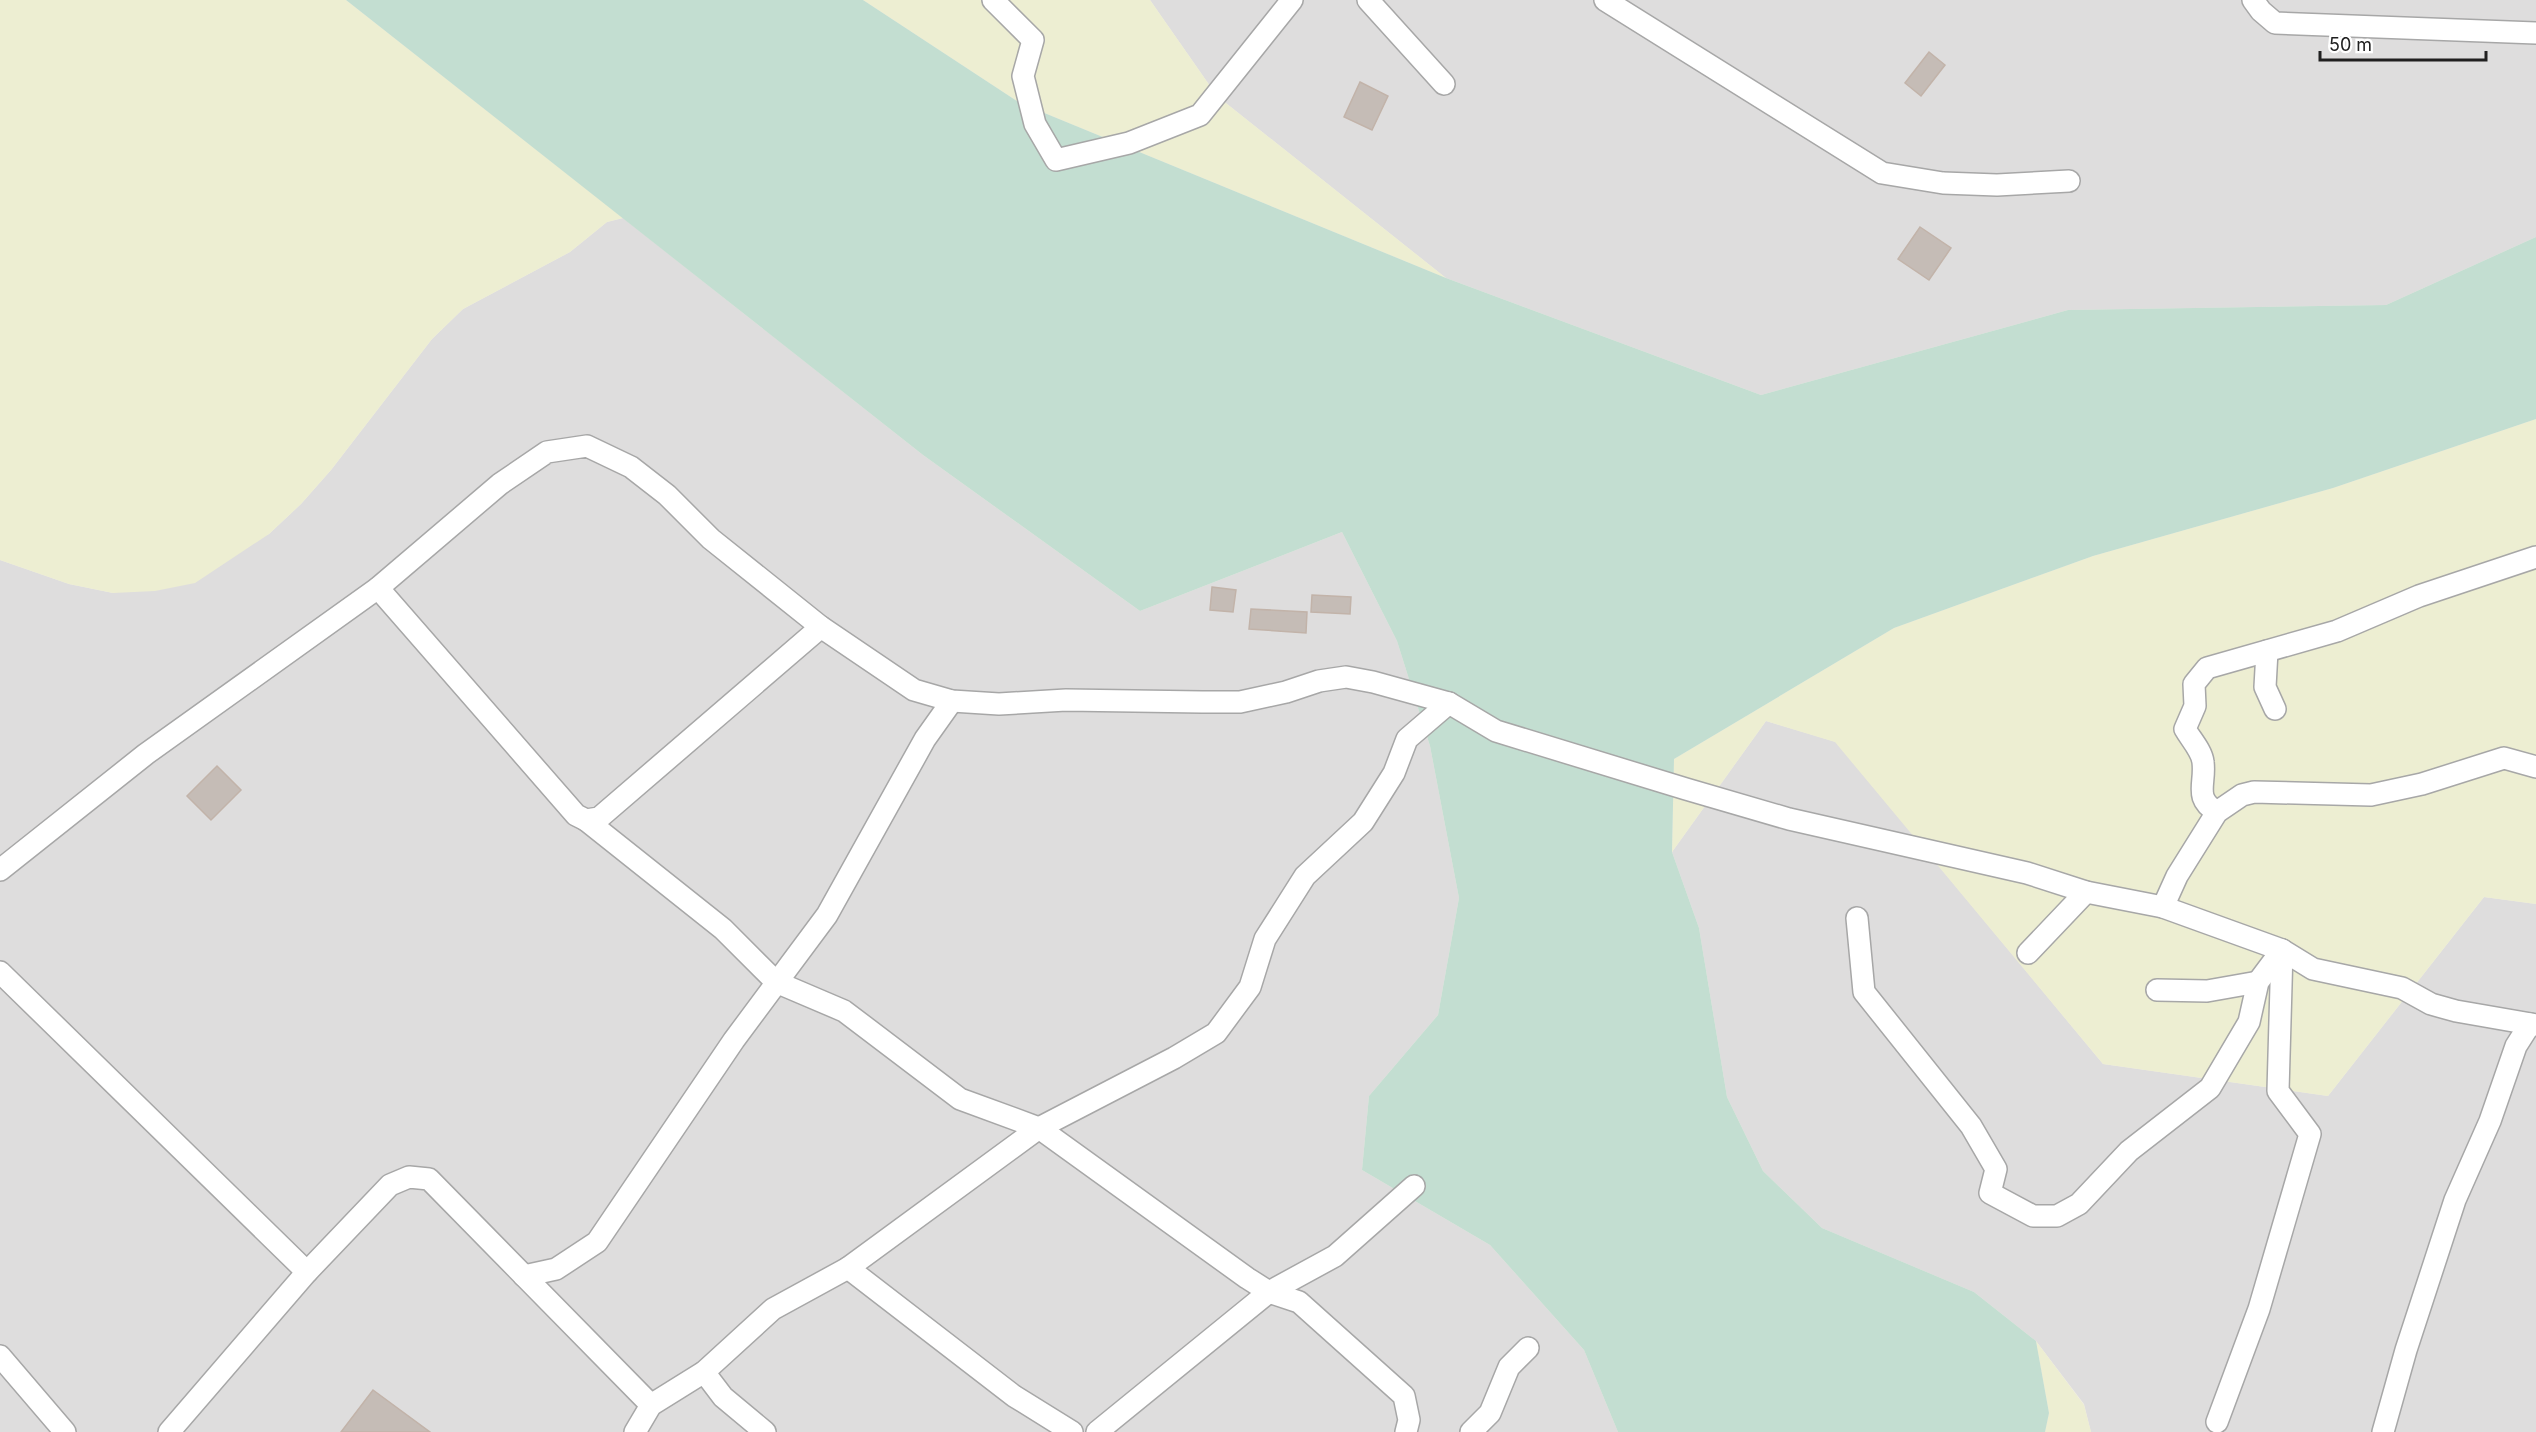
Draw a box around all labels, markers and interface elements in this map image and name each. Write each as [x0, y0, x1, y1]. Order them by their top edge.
scale bar [2320, 24, 2486, 62]
text: 50 m [2329, 34, 2372, 55]

